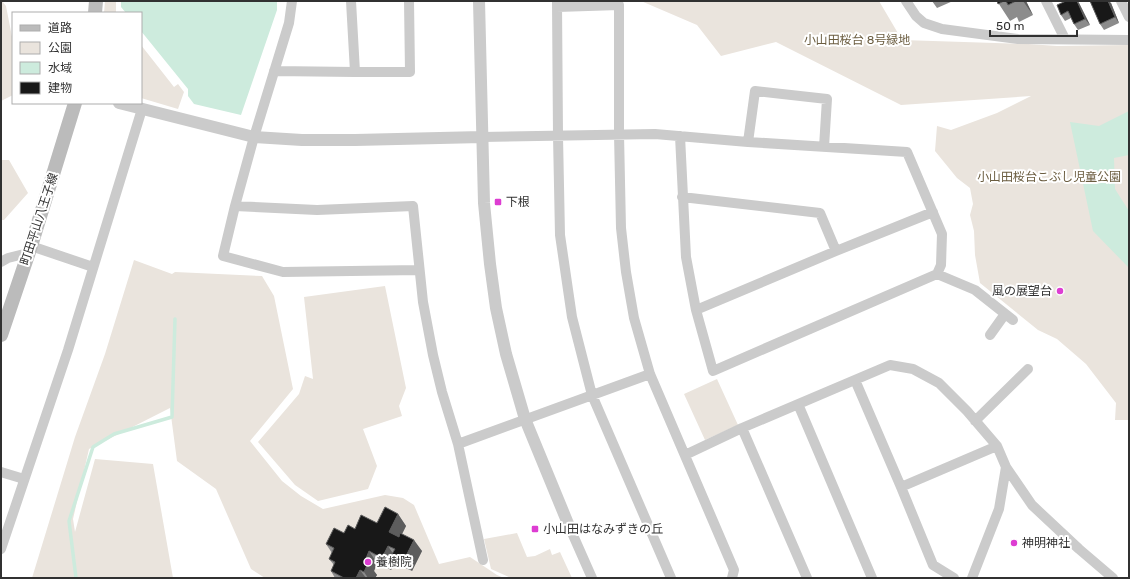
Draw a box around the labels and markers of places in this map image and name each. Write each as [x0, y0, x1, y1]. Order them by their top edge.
place label: 下根 [506, 195, 530, 209]
marker: 下根 [493, 197, 503, 207]
place label: 風の展望台 [992, 284, 1052, 298]
marker: 風の展望台 [1055, 286, 1065, 296]
place label: 小山田はなみずきの丘 [543, 522, 663, 536]
marker: 小山田はなみずきの丘 [530, 524, 540, 534]
place label: 神明神社 [1022, 536, 1070, 550]
marker: 神明神社 [1009, 538, 1019, 548]
place label: 養樹院 [376, 555, 412, 569]
marker: 養樹院 [363, 557, 373, 567]

